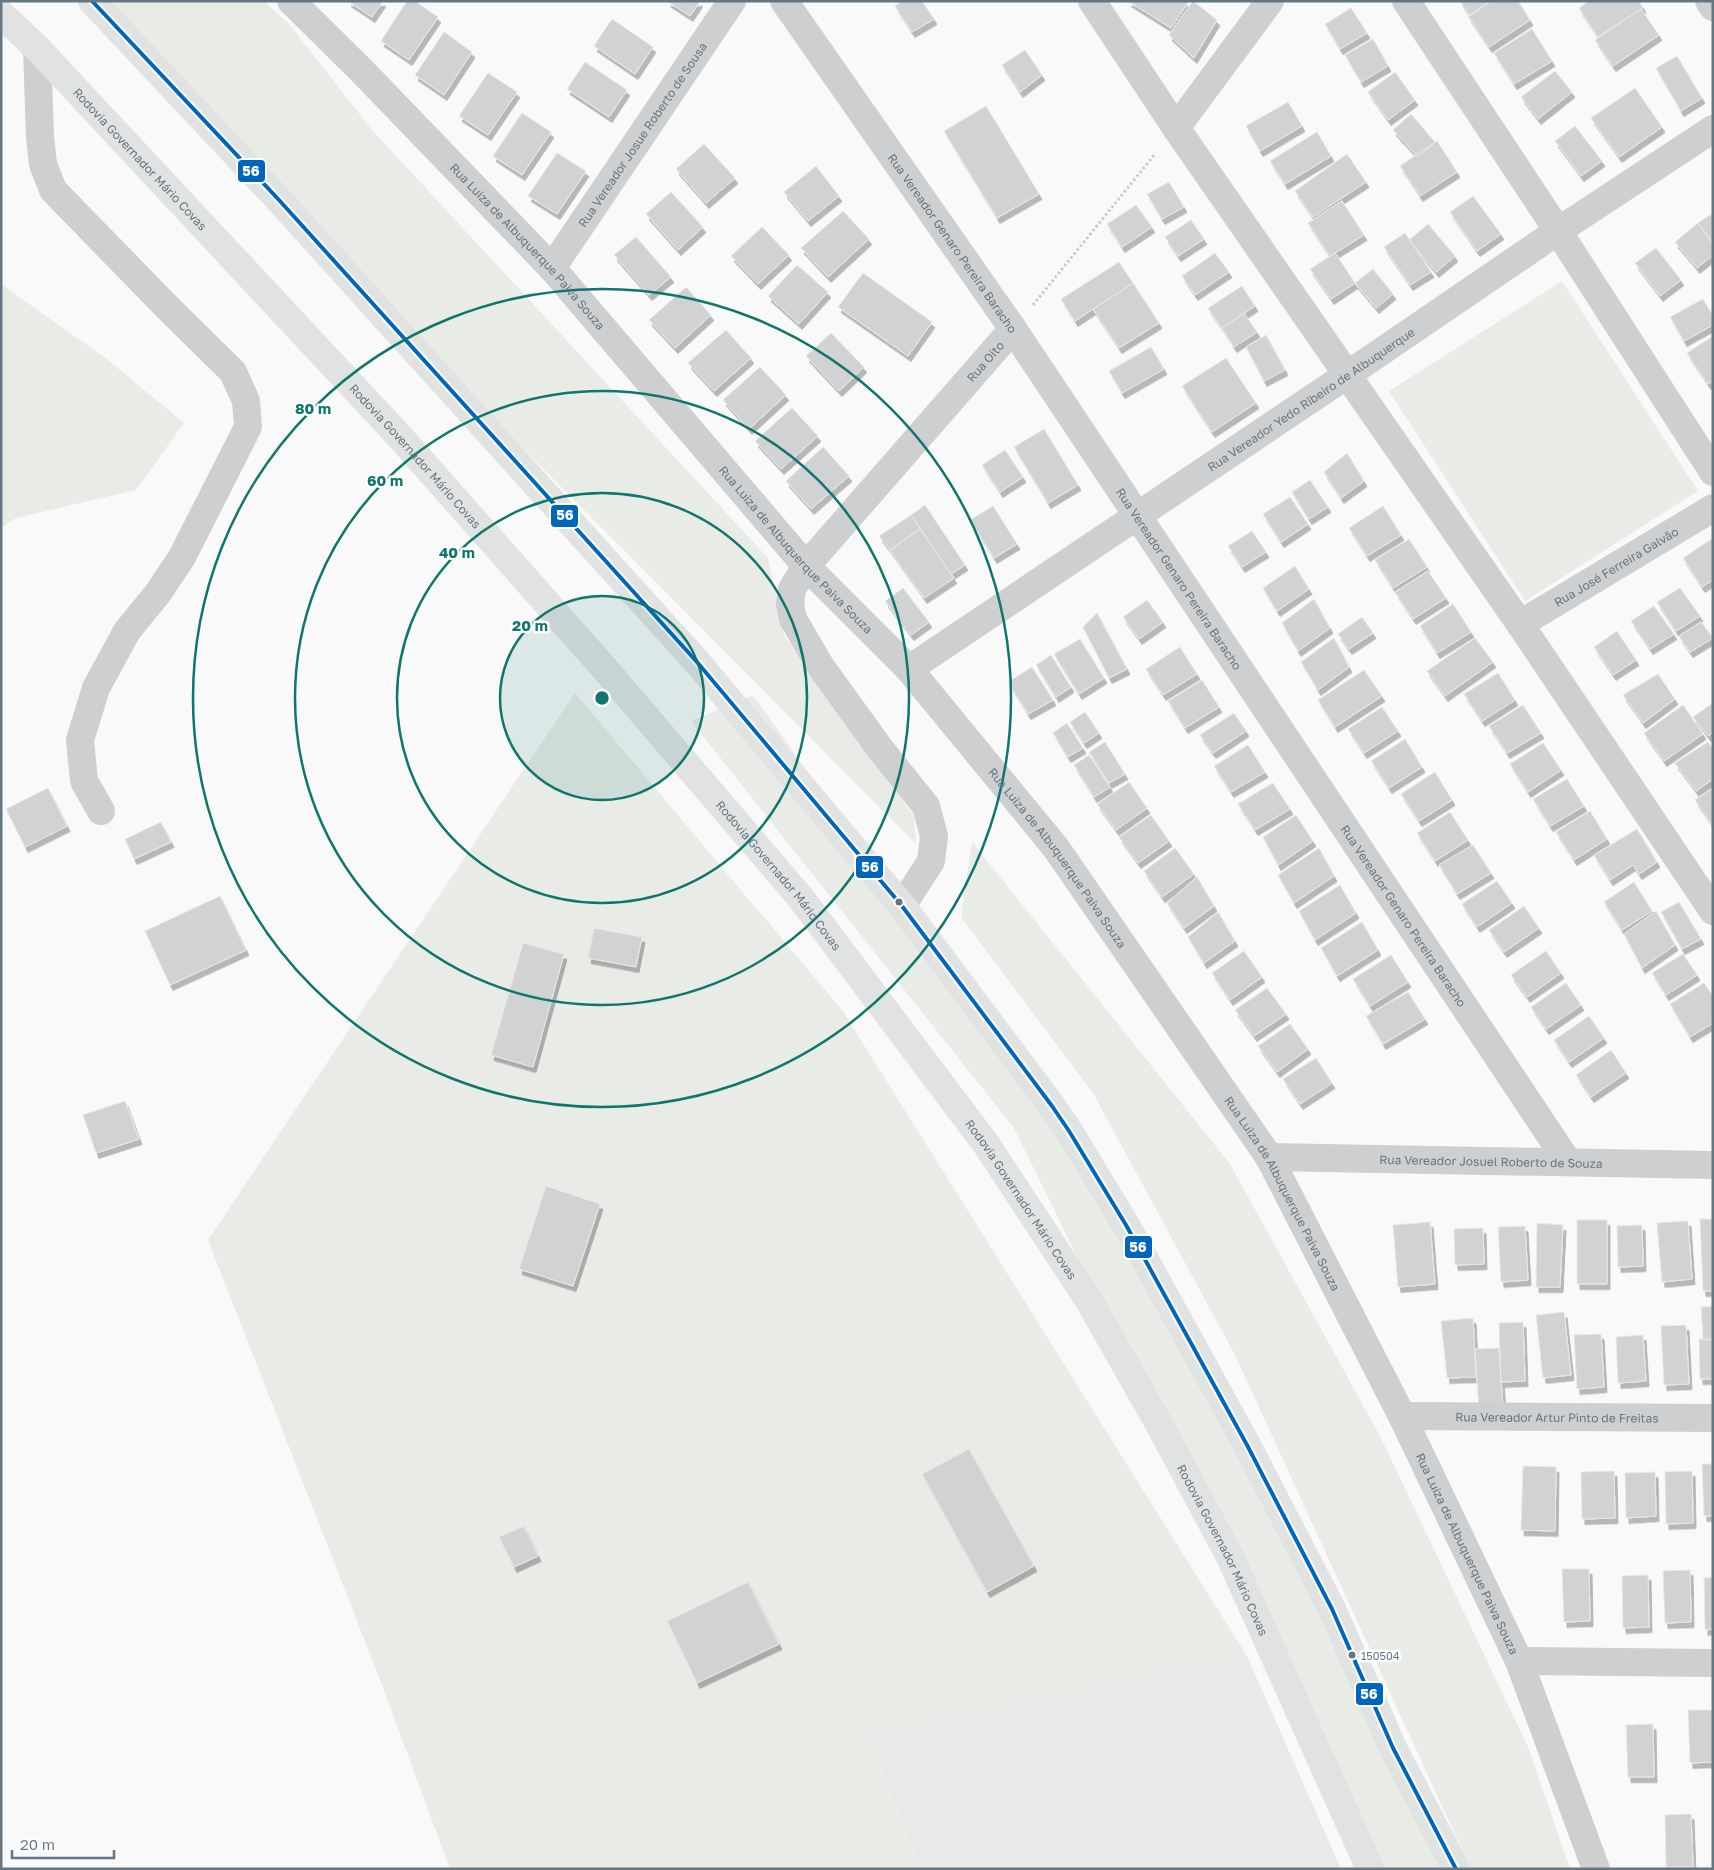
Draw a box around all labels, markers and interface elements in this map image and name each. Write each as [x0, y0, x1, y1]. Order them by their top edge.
street label: Rua Vereador Josue Roberto de Sousa [574, 39, 710, 230]
street label: Rodovia Governador Mário Covas [70, 84, 210, 233]
street label: Rua Vereador Genaro Pereira Baracho [885, 150, 1021, 335]
line badge: 56 [237, 159, 266, 183]
street label: Rua Luiza de Albuquerque Paiva Souza [447, 160, 609, 332]
text: 56 [242, 162, 260, 179]
street label: Rua Vereador Yedo Ribeiro de Albuquerque [1204, 324, 1417, 474]
street label: Rua Oito [963, 338, 1007, 385]
street label: Rodovia Governador Mário Covas [347, 381, 485, 531]
text: 80 m [295, 399, 331, 417]
street label: Rua Luiza de Albuquerque Paiva Souza [716, 462, 876, 636]
text: 60 m [367, 471, 403, 489]
street label: Rua Vereador Genaro Pereira Baracho [1113, 485, 1245, 672]
line badge: 56 [550, 504, 579, 528]
text: 56 [556, 506, 574, 523]
street label: Rua José Ferreira Galvão [1551, 523, 1681, 609]
text: 40 m [439, 543, 475, 561]
text: 20 m [512, 616, 548, 634]
centre of rings [593, 689, 611, 707]
street label: Rua Luiza de Albuquerque Paiva Souza [985, 764, 1130, 951]
street label: Rodovia Governador Mário Covas [713, 797, 845, 953]
street label: Rua Vereador Genaro Pereira Baracho [1338, 822, 1470, 1009]
line badge: 56 [855, 855, 884, 879]
text: 56 [861, 858, 879, 875]
unlabelled marker [894, 897, 904, 907]
street label: Rua Luiza de Albuquerque Paiva Souza [1222, 1093, 1344, 1293]
street label: Rodovia Governador Mário Covas [963, 1116, 1080, 1282]
street label: Rua Vereador Josuel Roberto de Souza [1379, 1151, 1603, 1171]
line badge: 56 [1124, 1235, 1153, 1259]
text: 56 [1129, 1238, 1147, 1255]
street label: Rua Vereador Artur Pinto de Freitas [1455, 1409, 1659, 1425]
street label: Rua Luiza de Albuquerque Paiva Souza [1413, 1450, 1522, 1657]
street label: Rodovia Governador Mário Covas [1174, 1462, 1272, 1638]
place label: 150504 [1361, 1649, 1400, 1662]
marker: 150504 [1347, 1650, 1357, 1660]
line badge: 56 [1355, 1682, 1384, 1706]
text: 56 [1360, 1685, 1378, 1702]
scale bar [12, 1828, 115, 1860]
text: 20 m [20, 1835, 55, 1853]

